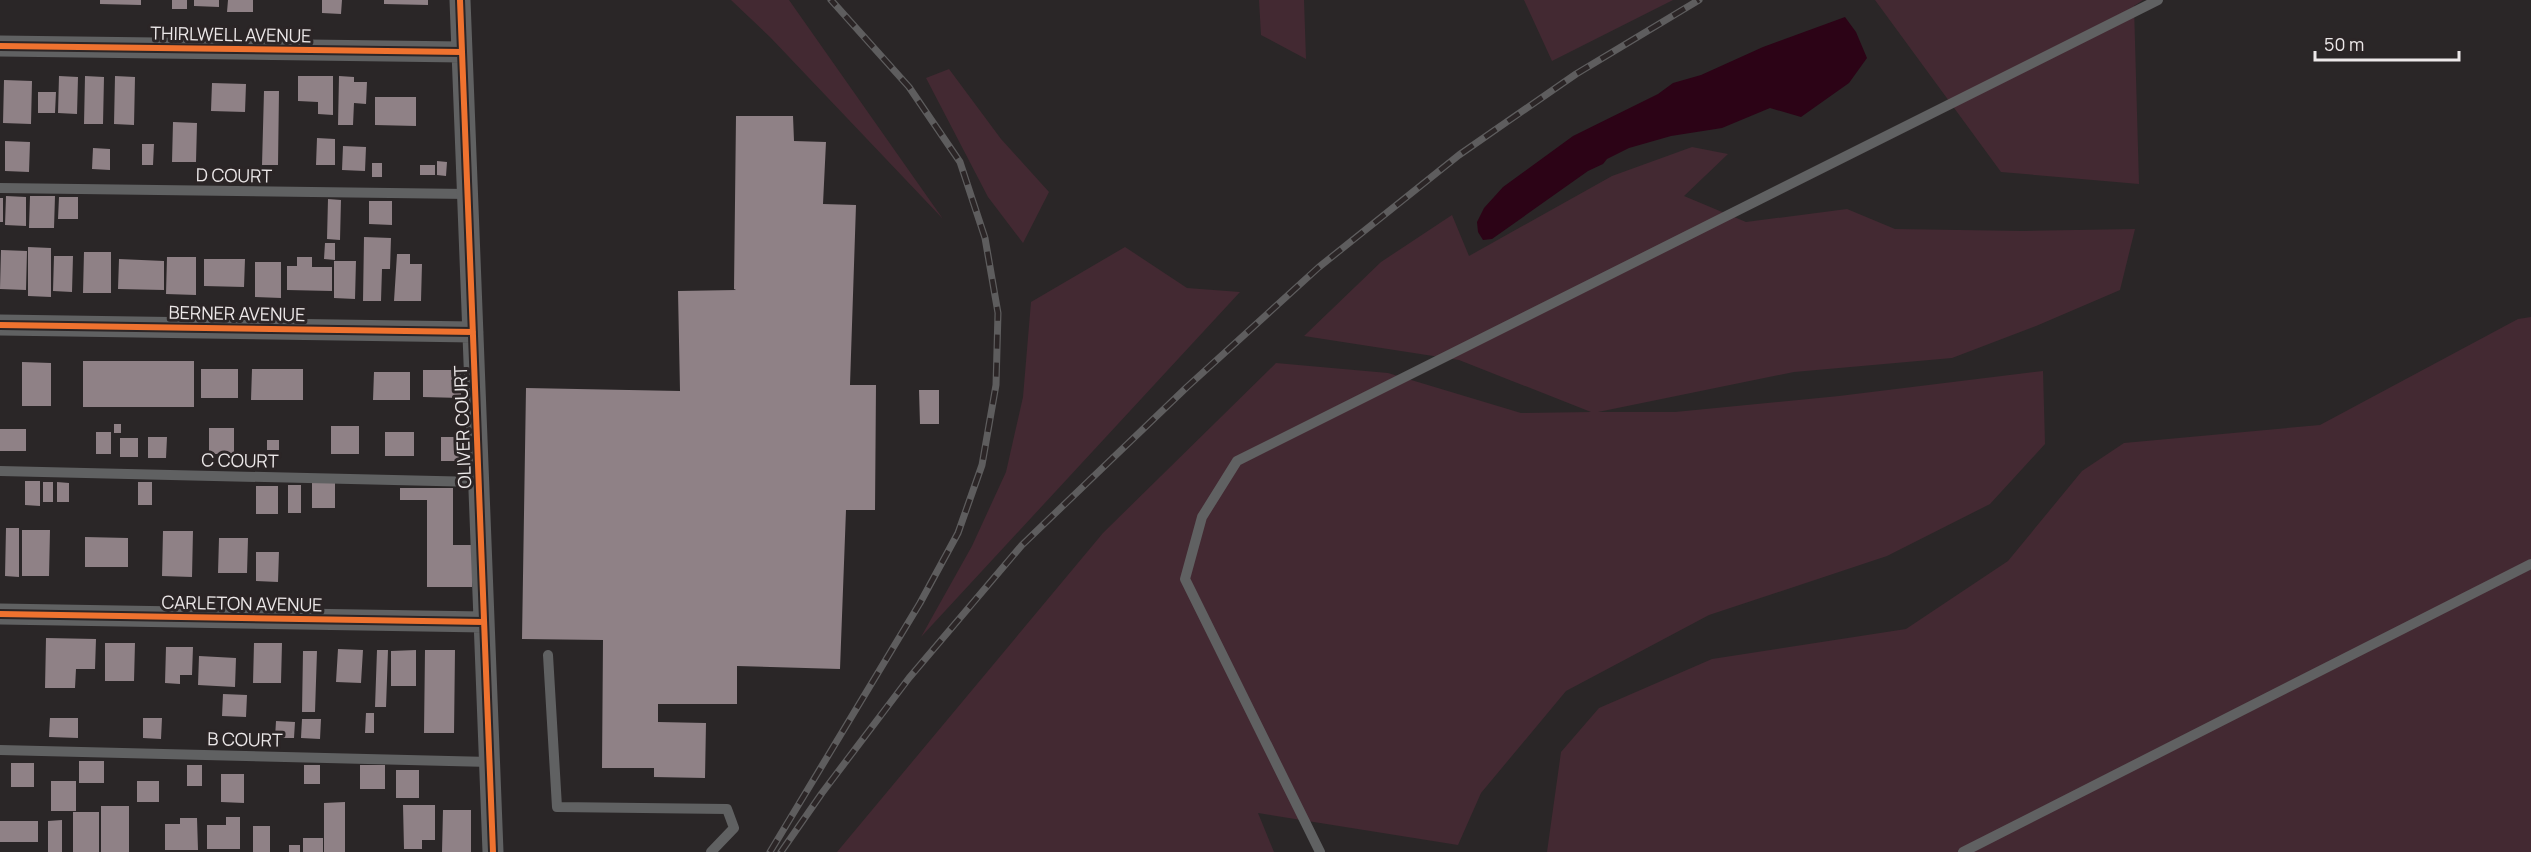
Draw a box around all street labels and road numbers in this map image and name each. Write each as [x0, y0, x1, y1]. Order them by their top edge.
street label: THIRLWELL AVENUE [150, 21, 312, 47]
street label: D COURT [196, 162, 273, 188]
street label: BERNER AVENUE [168, 300, 306, 326]
street label: OLIVER COURT [448, 365, 476, 489]
street label: C COURT [201, 447, 279, 473]
street label: CARLETON AVENUE [161, 590, 323, 616]
street label: B COURT [207, 726, 283, 752]

